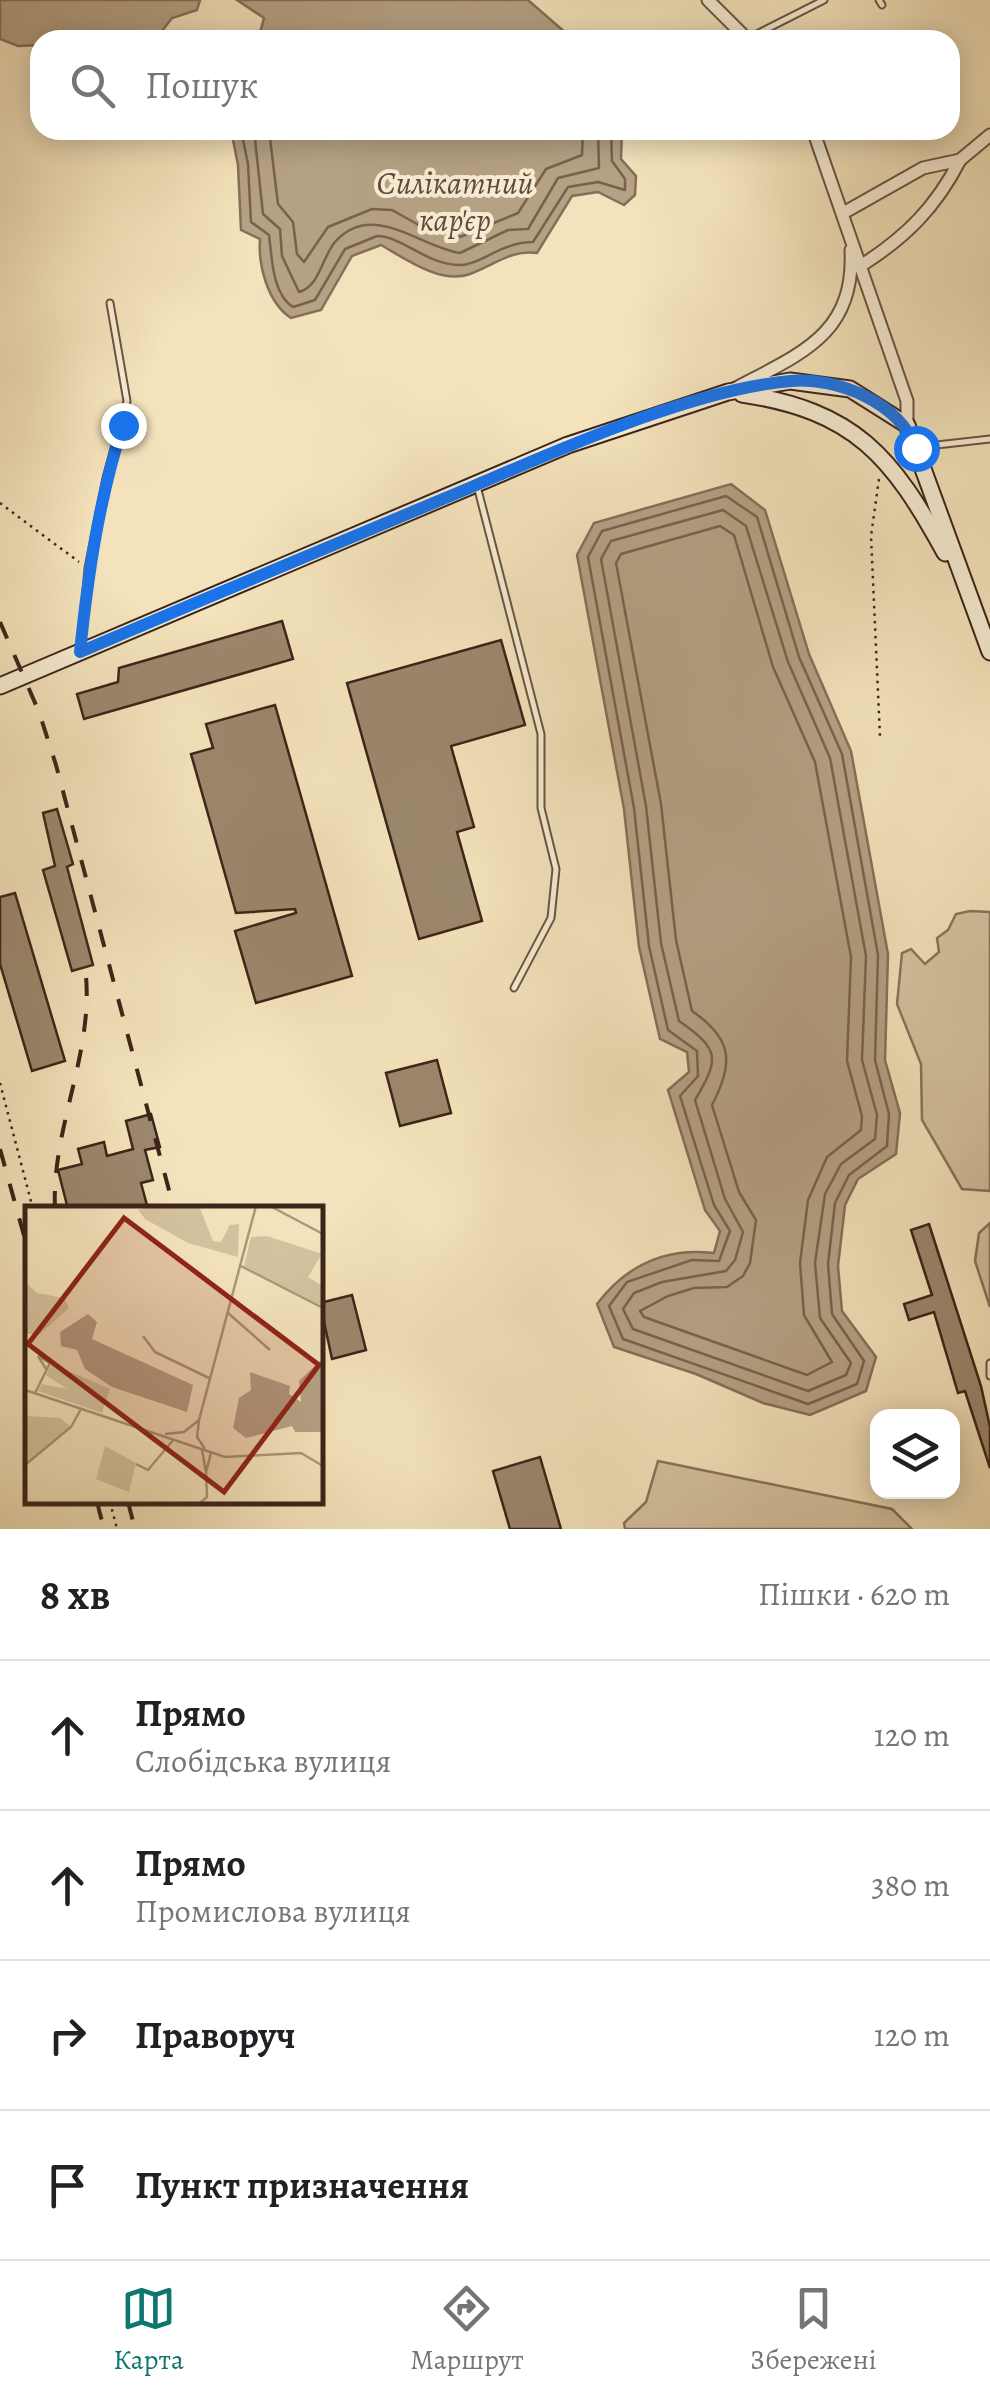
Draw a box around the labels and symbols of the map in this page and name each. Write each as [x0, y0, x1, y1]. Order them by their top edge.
water label: Силікатний кар'єр [376, 161, 534, 242]
route end [101, 403, 147, 449]
route start [894, 426, 940, 472]
inset map [25, 1206, 322, 1504]

